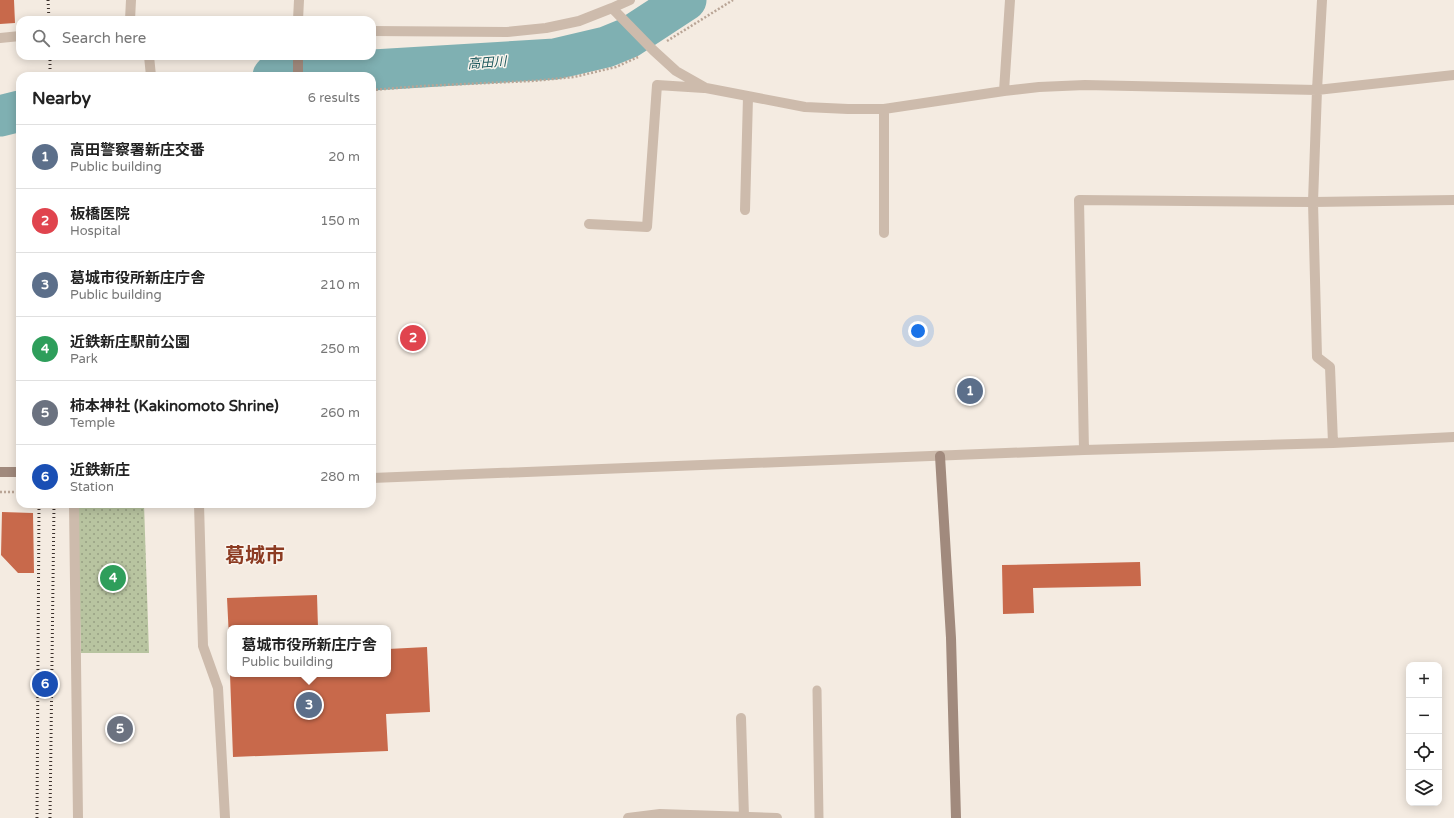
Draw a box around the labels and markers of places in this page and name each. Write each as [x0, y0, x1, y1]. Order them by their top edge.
pin: 2 [400, 323, 426, 353]
pin: 1 [957, 376, 983, 406]
pin: 4 [100, 563, 126, 593]
pin: 6 [32, 669, 58, 699]
pin: 3 [296, 690, 322, 720]
pin: 5 [107, 714, 133, 744]

